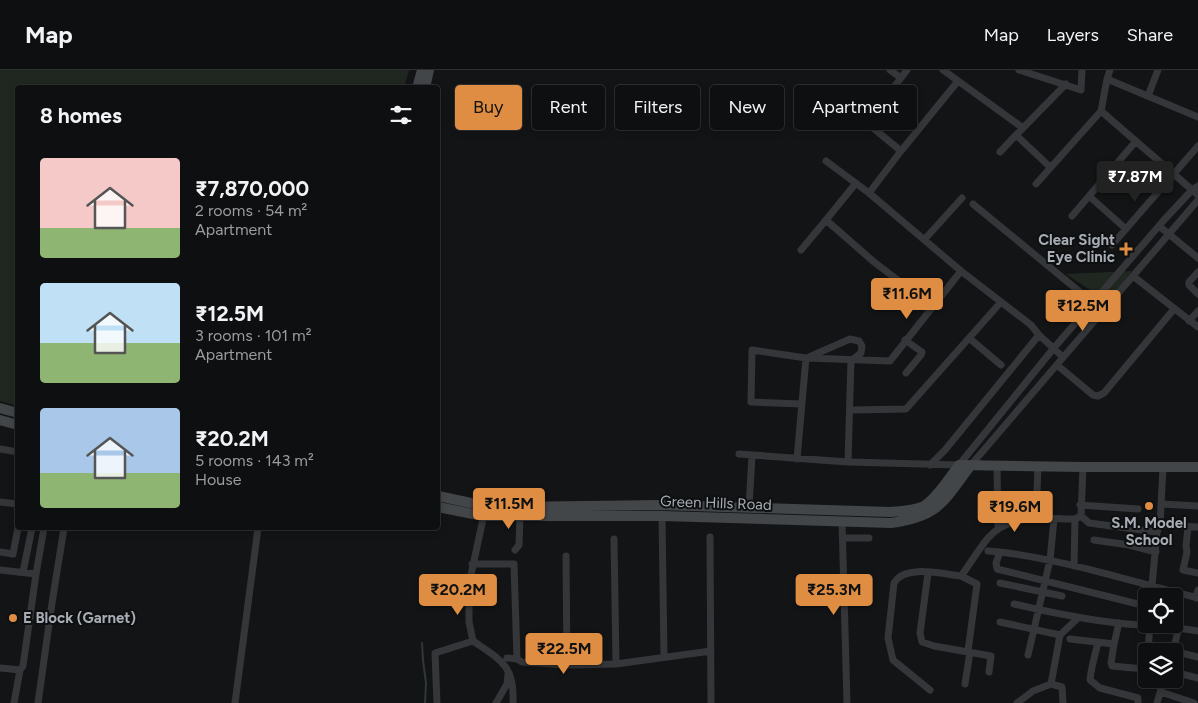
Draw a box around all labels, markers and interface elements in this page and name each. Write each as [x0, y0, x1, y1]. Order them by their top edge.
text: Map [25, 20, 73, 49]
text: Map [984, 24, 1019, 46]
text: Layers [1047, 24, 1099, 46]
text: Share [1127, 24, 1173, 46]
chip: Buy [455, 85, 522, 130]
chip: Rent [532, 85, 605, 130]
chip: Filters [615, 85, 700, 130]
chip: New [710, 85, 784, 130]
chip: Apartment [794, 85, 917, 130]
icon: filters [387, 101, 415, 129]
text: 8 homes [40, 103, 122, 128]
pin: ₹7.87M [1094, 160, 1176, 203]
text: ₹7.87M [1108, 167, 1162, 186]
text: ₹7,870,000 [195, 176, 309, 201]
icon: home [80, 178, 140, 238]
text: 2 rooms · 54 m² [195, 201, 307, 220]
text: Apartment [195, 220, 272, 239]
place label: Clear Sight Eye Clinic [1038, 231, 1115, 266]
marker: Clear Sight Eye Clinic [1119, 242, 1133, 256]
pin: ₹11.6M [866, 278, 948, 320]
text: ₹11.6M [882, 284, 932, 303]
pin: ₹12.5M [1042, 290, 1124, 332]
text: ₹12.5M [1057, 296, 1109, 315]
text: ₹12.5M [195, 301, 264, 326]
icon: home [80, 303, 140, 363]
text: 3 rooms · 101 m² [195, 326, 311, 345]
text: Apartment [195, 345, 272, 364]
text: ₹20.2M [195, 426, 269, 451]
icon: home [80, 428, 140, 488]
text: 5 rooms · 143 m² [195, 451, 314, 470]
text: House [195, 470, 241, 489]
pin: ₹11.5M [468, 488, 550, 530]
pin: ₹19.6M [974, 490, 1056, 533]
street label: Green Hills Road [660, 492, 772, 514]
text: ₹11.5M [484, 494, 534, 513]
text: ₹19.6M [989, 497, 1041, 516]
marker: S.M. Model School [1143, 500, 1155, 512]
place label: S.M. Model School [1111, 514, 1187, 549]
pin: ₹20.2M [417, 574, 499, 616]
pin: ₹25.3M [793, 574, 875, 616]
text: ₹20.2M [430, 580, 486, 599]
text: ₹25.3M [807, 580, 861, 599]
map controls [1138, 588, 1183, 688]
button: locate [1138, 588, 1183, 633]
place label: E Block (Garnet) [23, 609, 136, 627]
marker: E Block (Garnet) [7, 612, 19, 624]
pin: ₹22.5M [523, 632, 605, 675]
text: ₹22.5M [536, 639, 592, 658]
button: layers [1138, 643, 1183, 688]

